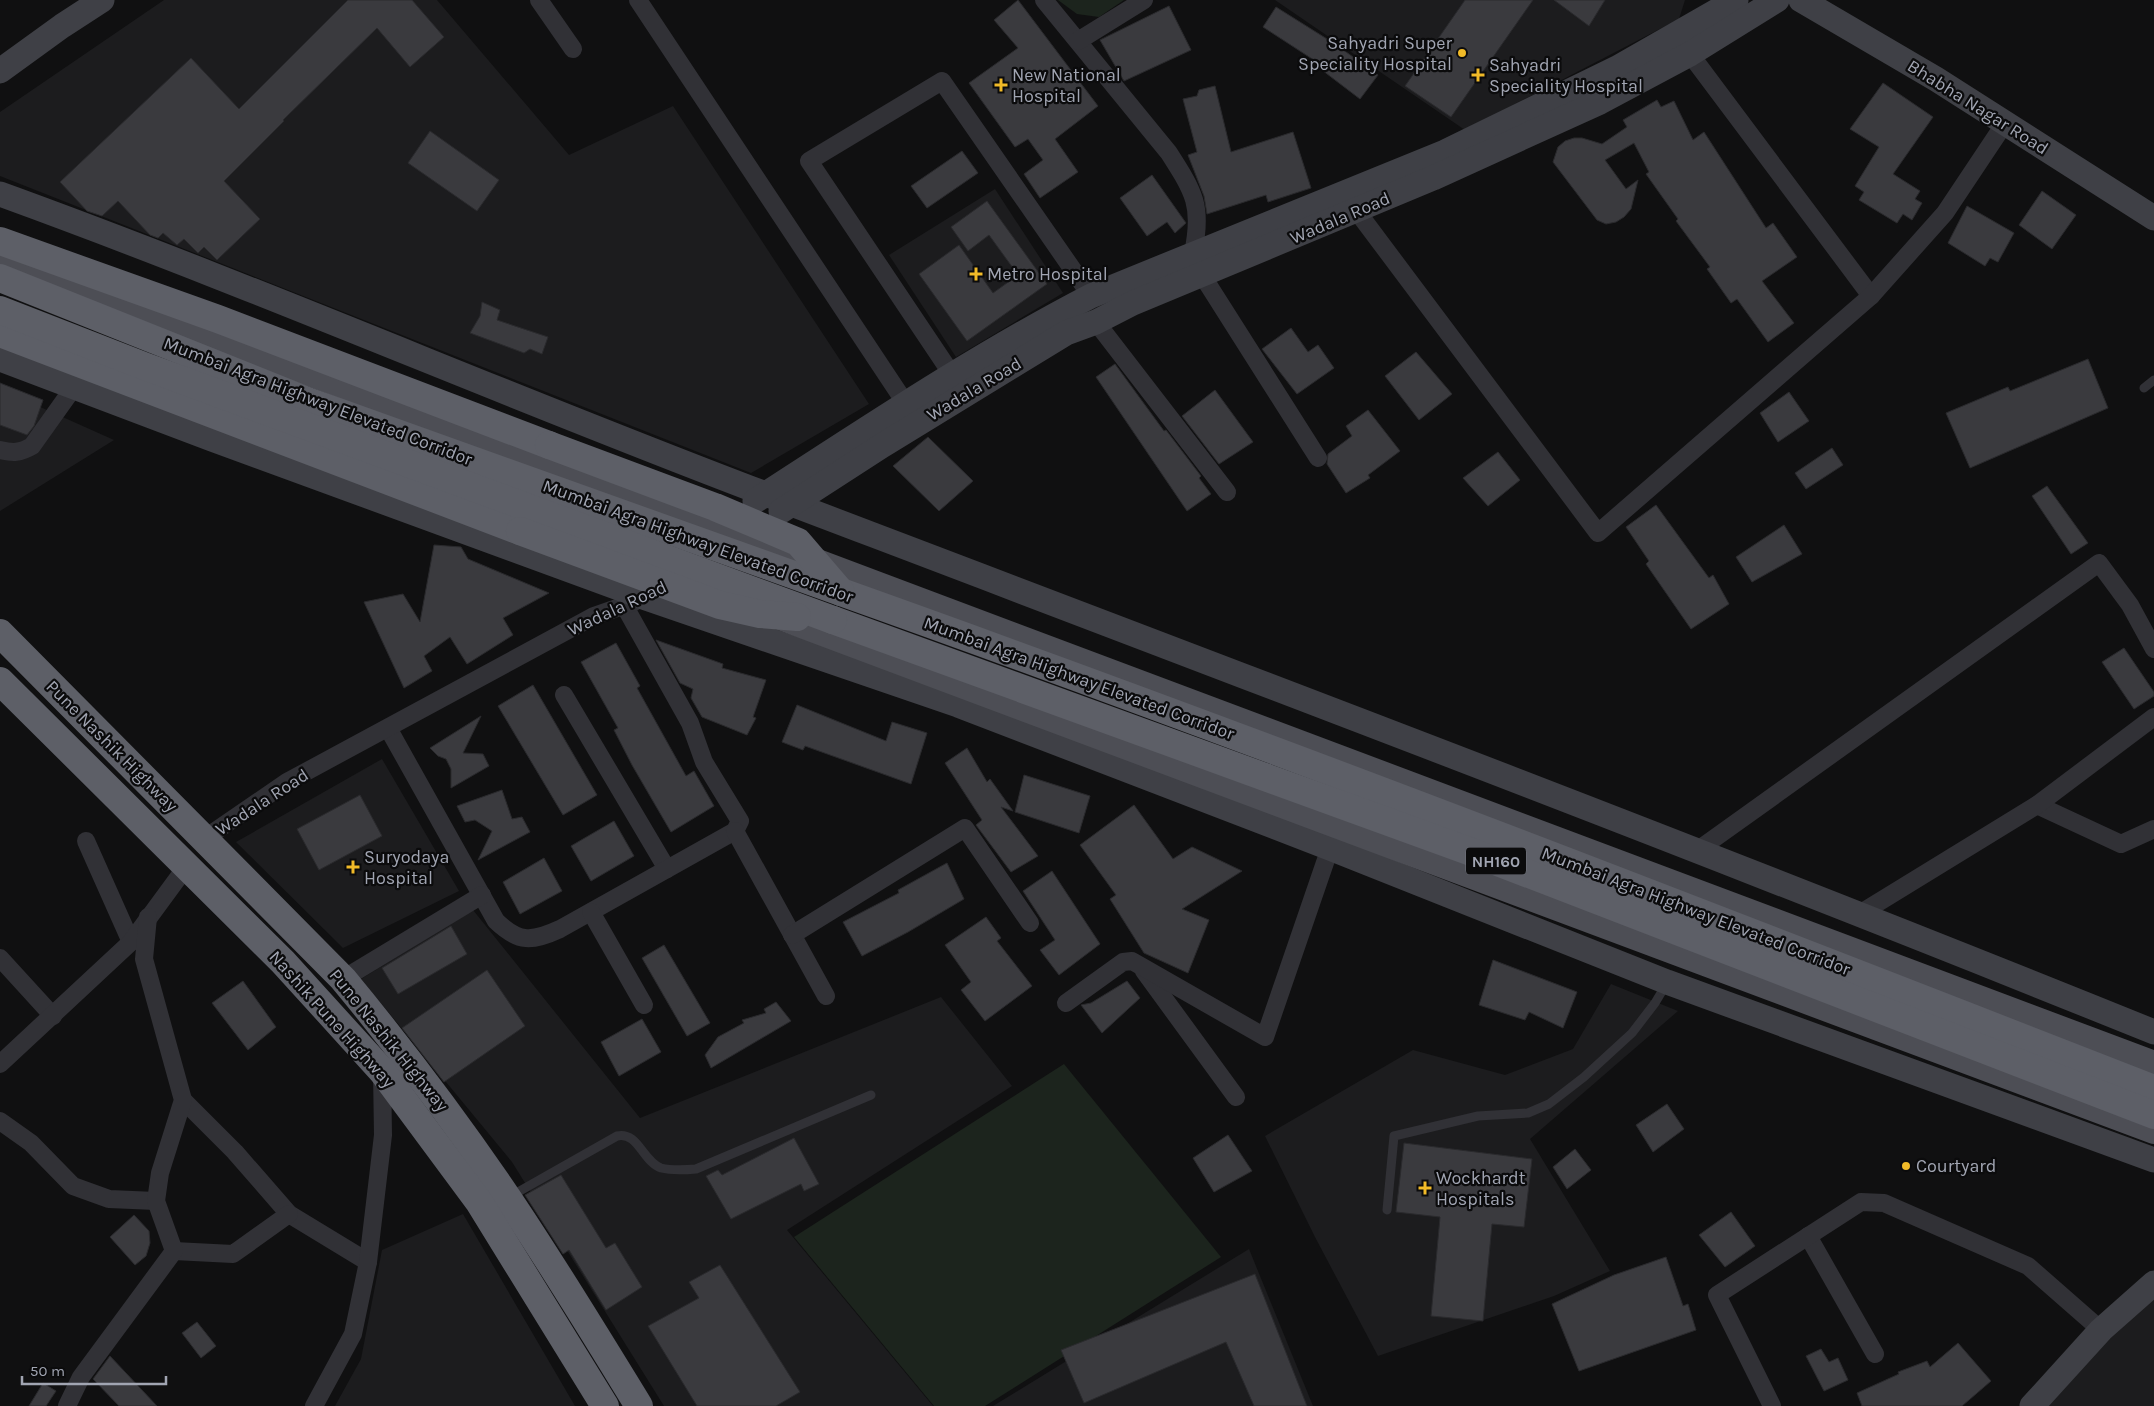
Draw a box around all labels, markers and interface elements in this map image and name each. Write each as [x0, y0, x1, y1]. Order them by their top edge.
place label: Sahyadri Super Speciality Hospital [1298, 32, 1452, 75]
marker: Sahyadri Super Speciality Hospital [1456, 47, 1468, 59]
place label: Sahyadri Speciality Hospital [1489, 54, 1643, 97]
street label: Bhabha Nagar Road [1903, 55, 2053, 159]
place label: New National Hospital [1012, 64, 1121, 107]
marker: Sahyadri Speciality Hospital [1471, 68, 1485, 82]
marker: New National Hospital [994, 78, 1008, 92]
street label: Wadala Road [1287, 187, 1393, 249]
place label: Metro Hospital [987, 263, 1108, 285]
marker: Metro Hospital [969, 267, 983, 281]
street label: Mumbai Agra Highway Elevated Corridor [160, 332, 476, 470]
street label: Wadala Road [923, 352, 1025, 426]
street label: Mumbai Agra Highway Elevated Corridor [540, 474, 857, 608]
street label: Wadala Road [564, 575, 670, 641]
street label: Mumbai Agra Highway Elevated Corridor [921, 611, 1238, 745]
street label: Pune Nashik Highway [42, 676, 183, 817]
street label: Wadala Road [211, 764, 313, 840]
street label: Mumbai Agra Highway Elevated Corridor [1538, 842, 1854, 980]
place label: Suryodaya Hospital [364, 846, 449, 889]
road number: NH160 [1466, 848, 1526, 874]
marker: Suryodaya Hospital [346, 860, 360, 874]
street label: Nashik Pune Highway [264, 946, 400, 1093]
street label: Pune Nashik Highway [325, 964, 454, 1116]
place label: Courtyard [1916, 1155, 1997, 1177]
marker: Courtyard [1900, 1160, 1912, 1172]
place label: Wockhardt Hospitals [1436, 1167, 1526, 1210]
marker: Wockhardt Hospitals [1418, 1181, 1432, 1195]
scale bar [22, 1354, 166, 1386]
text: 50 m [30, 1362, 65, 1380]

